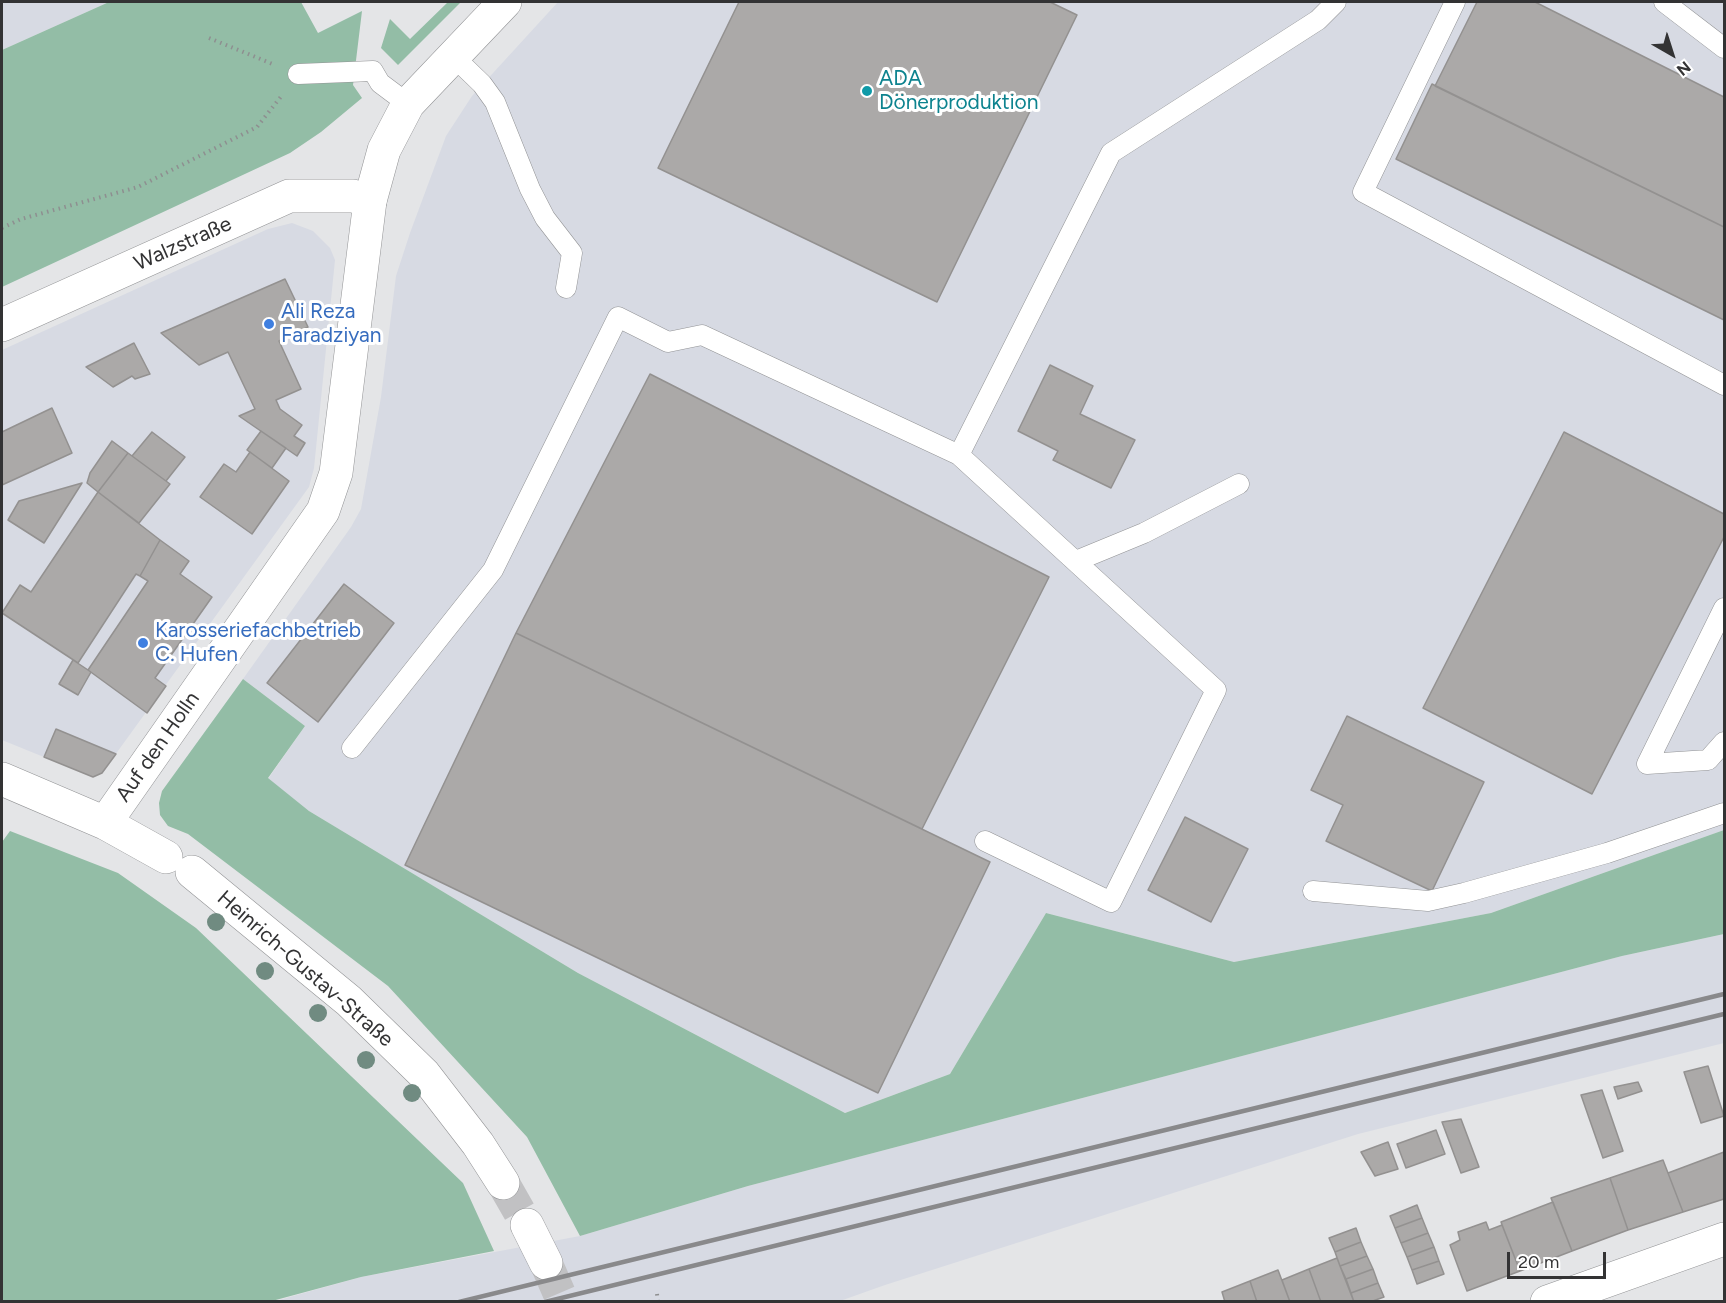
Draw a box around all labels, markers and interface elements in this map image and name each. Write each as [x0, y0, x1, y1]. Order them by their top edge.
north arrow [1642, 24, 1702, 84]
text: N [1673, 57, 1694, 80]
place label: ADA Dönerproduktion [879, 66, 1039, 116]
marker: ADA Dönerproduktion [860, 84, 874, 98]
street label: Walzstraße [130, 211, 236, 277]
place label: Ali Reza Faradziyan [281, 299, 382, 349]
marker: Ali Reza Faradziyan [262, 317, 276, 331]
place label: Karosseriefachbetrieb C. Hufen [155, 618, 361, 668]
marker: Karosseriefachbetrieb C. Hufen [136, 636, 150, 650]
street label: Auf den Holln [111, 687, 205, 807]
street label: Heinrich-Gustav-Straße [212, 886, 398, 1052]
scale bar [1510, 1240, 1609, 1278]
text: 20 m [1518, 1251, 1559, 1273]

